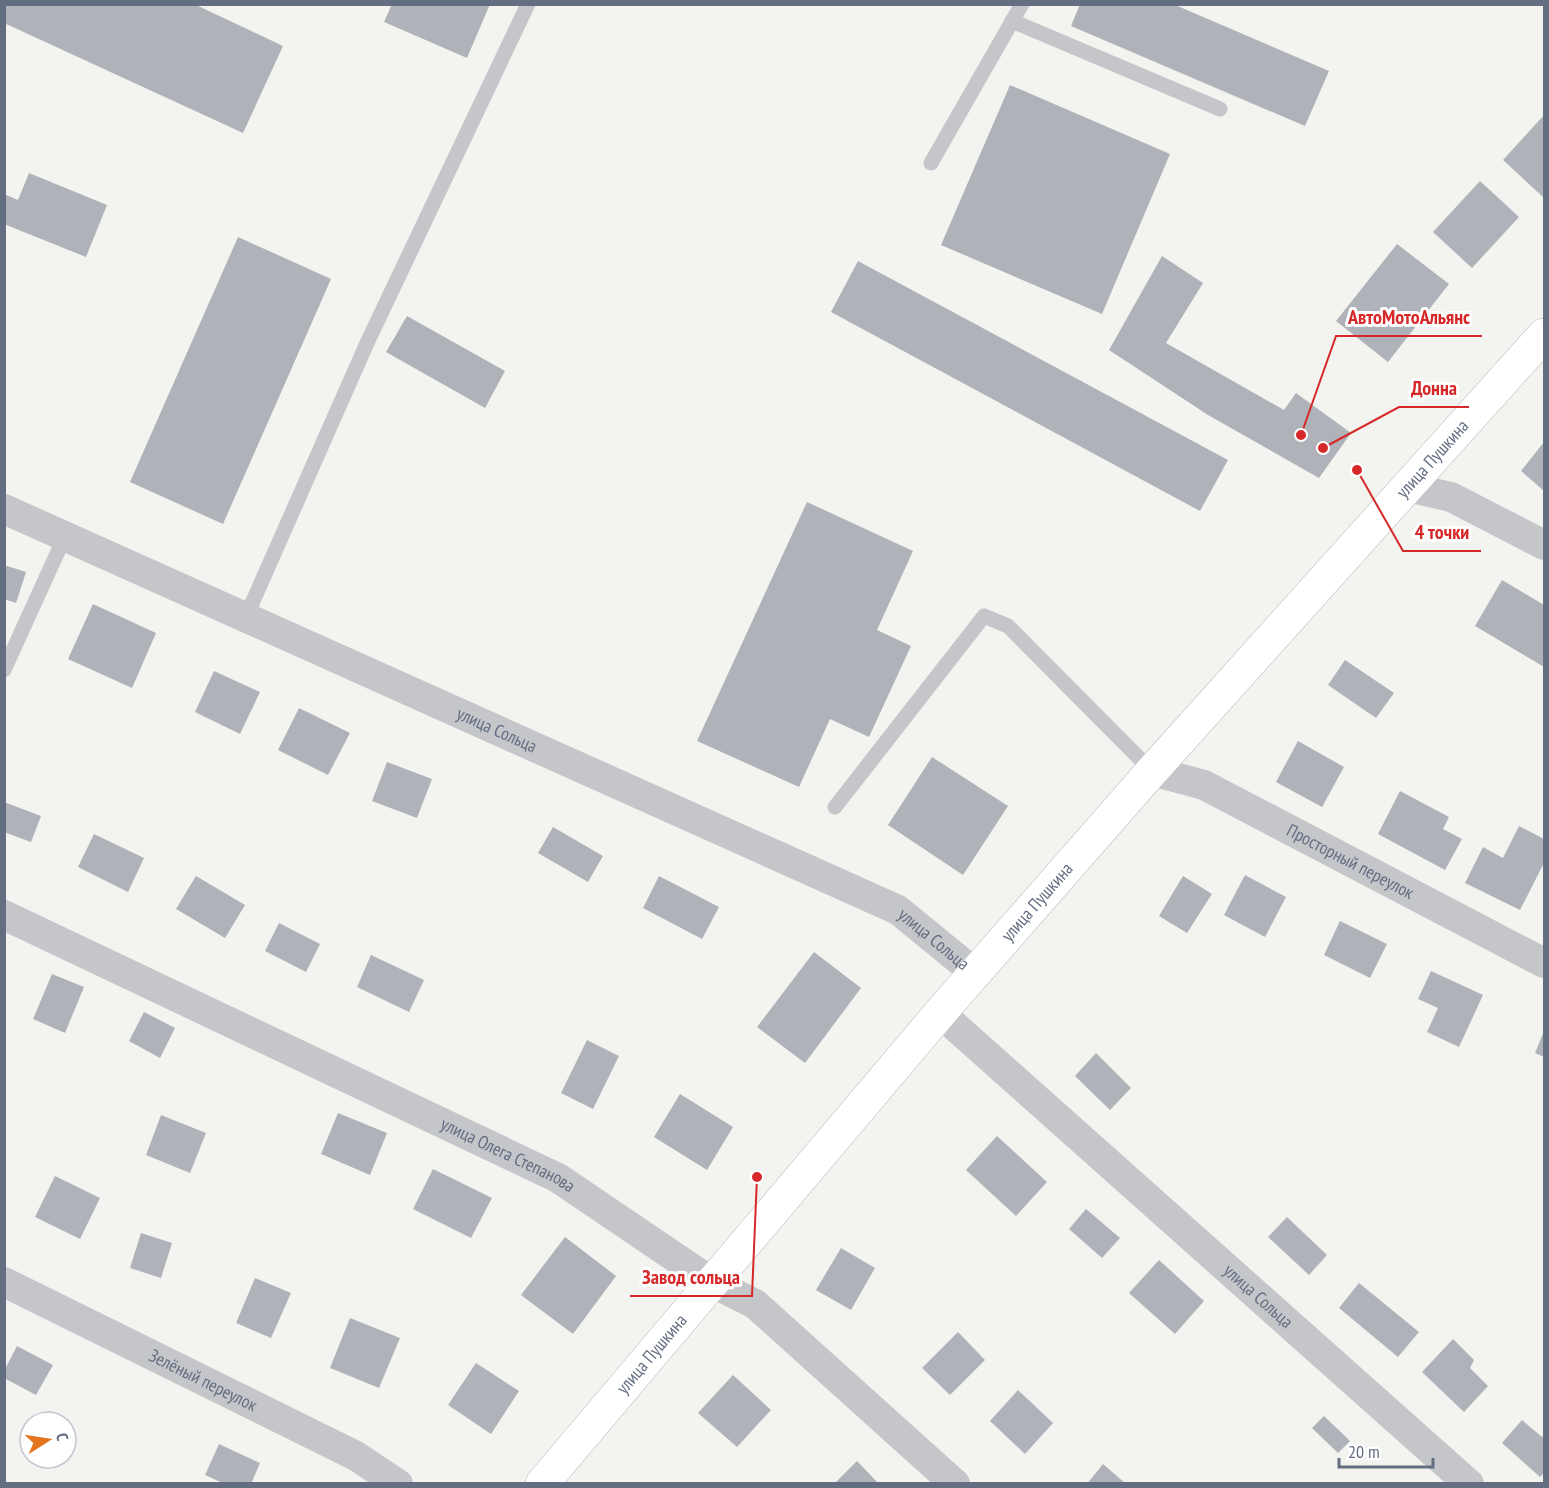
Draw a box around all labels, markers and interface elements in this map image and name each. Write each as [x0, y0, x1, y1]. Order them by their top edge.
callout: АвтоМотоАльянс [1336, 298, 1482, 336]
text: АвтоМотоАльянс [1347, 304, 1470, 330]
callout: Донна [1399, 369, 1469, 407]
text: Донна [1411, 375, 1457, 401]
street label: улица Пушкина [1391, 415, 1473, 503]
callout: 4 точки [1403, 513, 1481, 551]
text: 4 точки [1415, 519, 1469, 545]
street label: улица Сольца [453, 702, 541, 758]
street label: Просторный переулок [1283, 818, 1418, 904]
street label: улица Пушкина [996, 858, 1078, 946]
street label: улица Сольца [894, 903, 974, 975]
street label: улица Олега Степанова [437, 1112, 580, 1197]
callout: Завод сольца [630, 1258, 752, 1296]
street label: улица Сольца [1219, 1259, 1298, 1333]
text: Завод сольца [642, 1264, 740, 1290]
street label: улица Пушкина [611, 1309, 692, 1399]
street label: Зелёный переулок [145, 1344, 261, 1416]
north arrow [18, 1410, 78, 1470]
text: С [52, 1431, 73, 1443]
scale bar [1339, 1431, 1434, 1469]
text: 20 m [1348, 1440, 1380, 1463]

